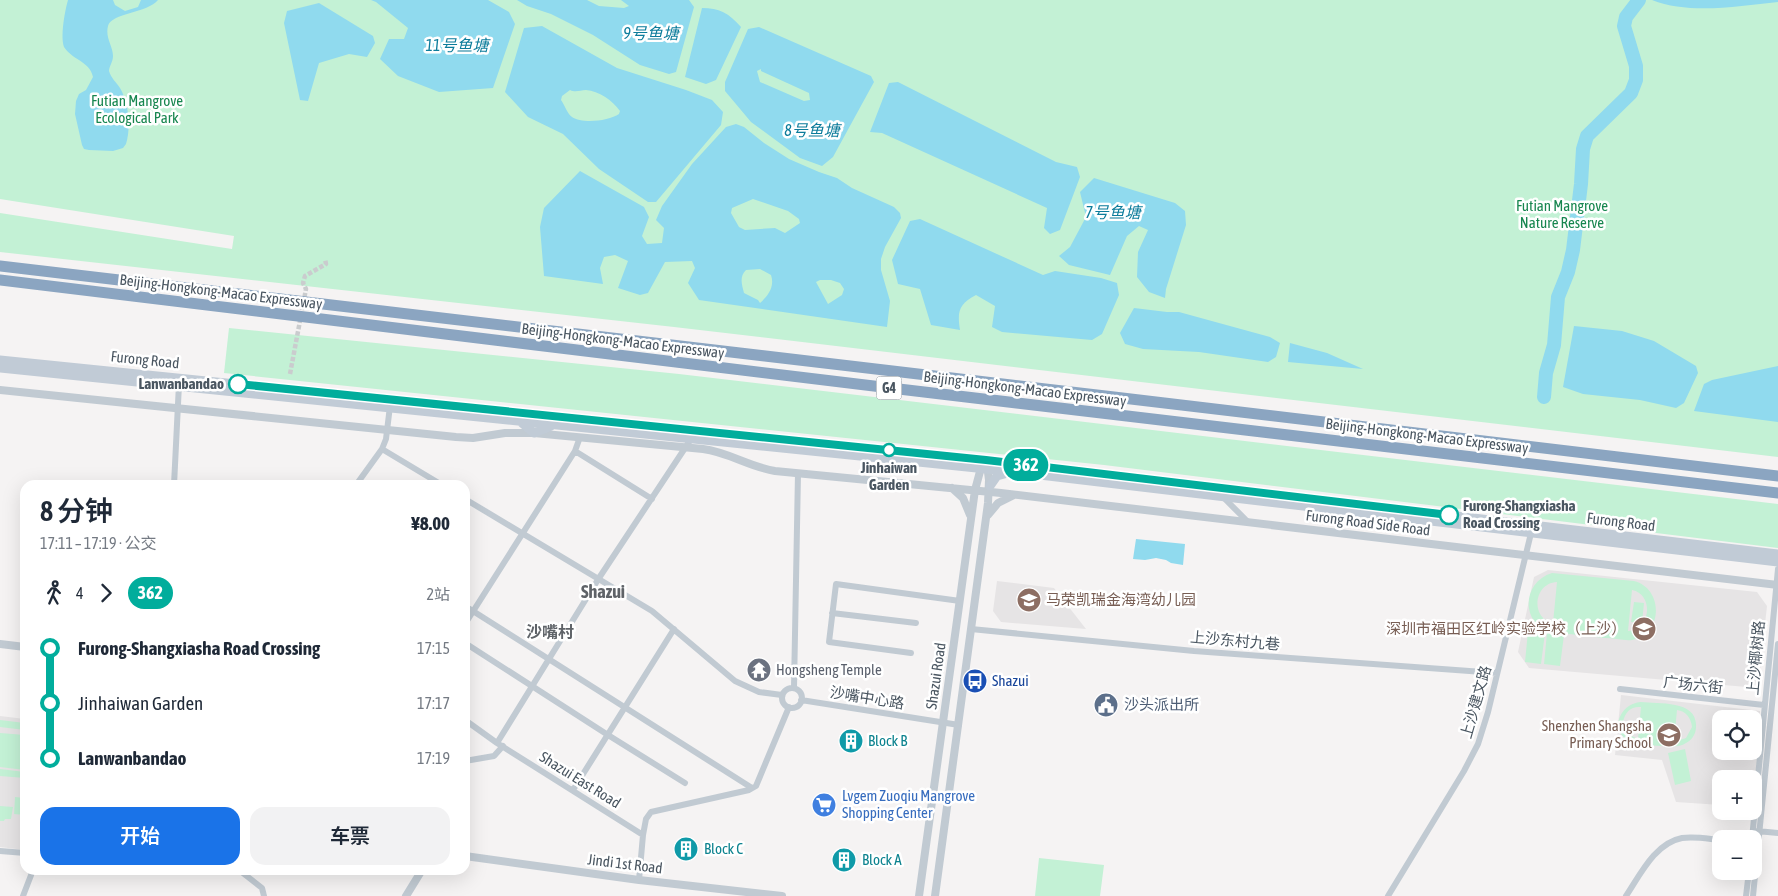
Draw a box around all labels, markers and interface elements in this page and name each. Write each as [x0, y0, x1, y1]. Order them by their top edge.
water label: 9号鱼塘 [623, 24, 682, 42]
water label: 11号鱼塘 [425, 36, 492, 54]
park label: Futian Mangrove Ecological Park [91, 92, 183, 126]
water label: 8号鱼塘 [784, 121, 843, 139]
park label: Futian Mangrove Nature Reserve [1516, 197, 1608, 231]
water label: 7号鱼塘 [1085, 203, 1144, 221]
street label: Beijing-Hongkong-Macao Expressway [119, 271, 323, 312]
street label: Beijing-Hongkong-Macao Expressway [521, 320, 725, 361]
street label: Furong Road [110, 347, 180, 372]
street label: Beijing-Hongkong-Macao Expressway [923, 368, 1127, 409]
marker: Lanwanbandao [228, 374, 248, 394]
place label: Lanwanbandao [138, 375, 224, 392]
road number: G4 [876, 376, 902, 399]
street label: Beijing-Hongkong-Macao Expressway [1325, 415, 1529, 456]
marker: Jinhaiwan Garden [882, 443, 896, 457]
line badge: 362 [997, 449, 1055, 481]
text: 362 [1013, 454, 1039, 475]
place label: Jinhaiwan Garden [860, 459, 917, 493]
text: 8 分钟 [40, 495, 113, 527]
place label: Furong-Shangxiasha Road Crossing [1463, 497, 1575, 531]
marker: Furong-Shangxiasha Road Crossing [1439, 505, 1459, 525]
street label: Furong Road Side Road [1305, 506, 1431, 539]
street label: Furong Road [1586, 509, 1656, 534]
text: ¥8.00 [411, 512, 450, 534]
text: 17:11 – 17:19 · 公交 [40, 534, 156, 552]
icon: walk [40, 579, 68, 607]
icon: forward [92, 579, 120, 607]
district label: Shazui [581, 581, 625, 602]
text: 362 [138, 582, 163, 603]
text: 4 [76, 584, 84, 602]
text: 2站 [426, 585, 450, 603]
school or university icon: 马荣凯瑞金海湾幼儿园 [1016, 587, 1042, 613]
place label: 马荣凯瑞金海湾幼儿园 [1046, 591, 1196, 608]
school or university icon: 深圳市福田区红岭实验学校（上沙） [1631, 616, 1657, 642]
place label: 深圳市福田区红岭实验学校（上沙） [1386, 620, 1626, 637]
street label: 上沙椰树路 [1744, 620, 1767, 696]
district label: 沙嘴村 [526, 623, 574, 641]
street label: 上沙东村九巷 [1189, 628, 1281, 653]
text: Furong-Shangxiasha Road Crossing [78, 637, 320, 659]
text: 17:15 [417, 639, 450, 657]
street label: Shazui Road [922, 641, 949, 710]
temple icon: Hongsheng Temple [746, 657, 772, 683]
place label: Hongsheng Temple [776, 661, 882, 678]
street label: 上沙建文路 [1457, 663, 1494, 740]
bus stop icon: Shazui [962, 668, 988, 694]
place label: Shazui [992, 672, 1029, 689]
street label: 广场六街 [1662, 673, 1724, 696]
street label: 沙嘴中心路 [829, 683, 905, 712]
text: Jinhaiwan Garden [78, 692, 203, 714]
public building icon: 沙头派出所 [1093, 692, 1119, 718]
text: 17:17 [417, 694, 450, 712]
place label: 沙头派出所 [1124, 696, 1199, 713]
map controls [1712, 710, 1762, 880]
button: locate [1712, 710, 1762, 760]
place label: Shenzhen Shangsha Primary School [1542, 717, 1652, 751]
school or university icon: Shenzhen Shangsha Primary School [1656, 722, 1682, 748]
building icon: Block B [838, 728, 864, 754]
place label: Block B [868, 732, 907, 749]
text: Lanwanbandao [78, 747, 186, 769]
street label: Shazui East Road [537, 748, 624, 811]
text: 17:19 [417, 749, 450, 767]
button: + [1712, 770, 1762, 820]
place label: Lvgem Zuoqiu Mangrove Shopping Center [842, 787, 975, 821]
supermarket icon: Lvgem Zuoqiu Mangrove Shopping Center [811, 792, 837, 818]
button: 开始 [40, 807, 240, 865]
button: 车票 [250, 807, 450, 865]
button: − [1712, 830, 1762, 880]
building icon: Block C [673, 836, 699, 862]
place label: Block C [704, 840, 743, 857]
building icon: Block A [831, 847, 857, 873]
street label: Jindi 1st Road [587, 850, 664, 877]
place label: Block A [862, 851, 902, 868]

